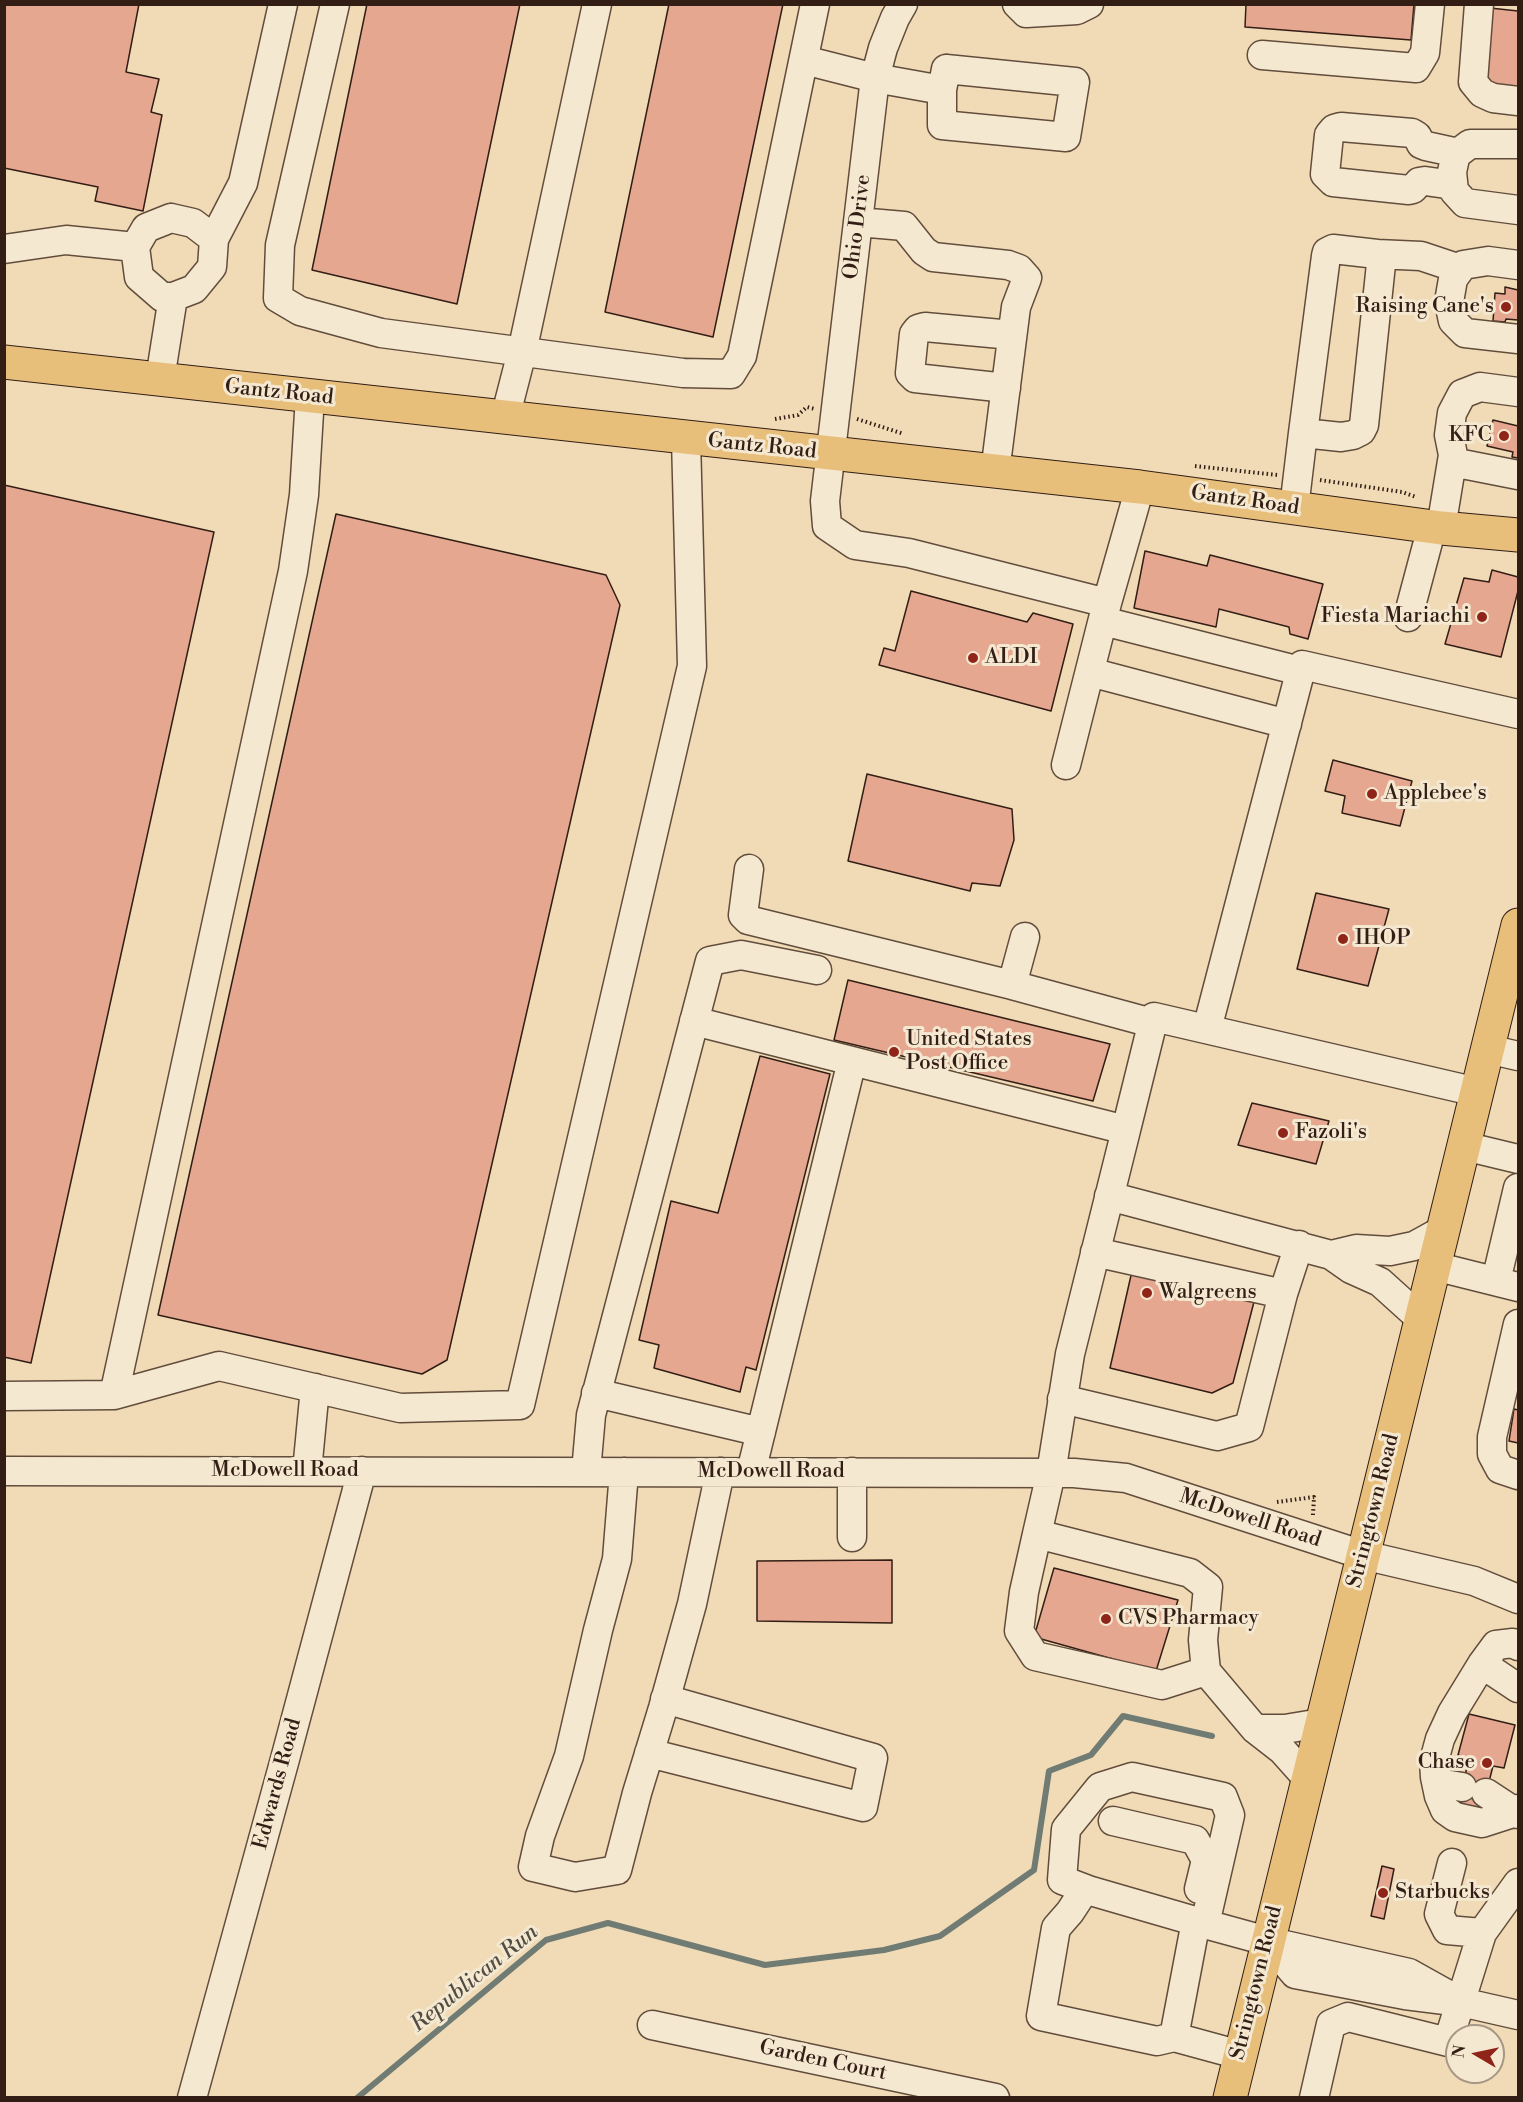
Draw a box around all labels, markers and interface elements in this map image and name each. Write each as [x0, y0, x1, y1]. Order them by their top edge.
street label: Ohio Drive [839, 173, 877, 281]
place label: Raising Cane's [1356, 294, 1494, 320]
marker: Raising Cane's [1499, 300, 1513, 314]
street label: Gantz Road [223, 375, 335, 411]
place label: KFC [1448, 423, 1492, 449]
street label: Gantz Road [706, 429, 818, 465]
marker: KFC [1497, 429, 1511, 443]
street label: Gantz Road [1189, 481, 1301, 521]
place label: Fiesta Mariachi [1321, 604, 1470, 630]
marker: Fiesta Mariachi [1475, 610, 1489, 624]
place label: ALDI [985, 645, 1038, 671]
marker: ALDI [966, 651, 980, 665]
place label: Applebee's [1384, 781, 1487, 807]
marker: Applebee's [1365, 787, 1379, 801]
place label: IHOP [1355, 926, 1411, 952]
marker: IHOP [1336, 932, 1350, 946]
place label: United States Post Office [906, 1027, 1032, 1077]
marker: United States Post Office [887, 1045, 901, 1059]
place label: Fazoli's [1295, 1120, 1367, 1146]
marker: Fazoli's [1276, 1126, 1290, 1140]
place label: Walgreens [1159, 1280, 1257, 1306]
marker: Walgreens [1140, 1286, 1154, 1300]
street label: Stringtown Road [1343, 1431, 1405, 1591]
street label: McDowell Road [211, 1458, 359, 1484]
street label: McDowell Road [697, 1459, 845, 1485]
street label: McDowell Road [1176, 1484, 1324, 1554]
place label: CVS Pharmacy [1118, 1606, 1259, 1632]
marker: CVS Pharmacy [1099, 1612, 1113, 1626]
street label: Edwards Road [248, 1716, 308, 1852]
place label: Chase [1418, 1750, 1475, 1776]
marker: Chase [1480, 1756, 1494, 1770]
place label: Starbucks [1395, 1880, 1490, 1906]
marker: Starbucks [1376, 1886, 1390, 1900]
street label: Stringtown Road [1226, 1903, 1288, 2063]
water label: Republican Run [406, 1920, 544, 2038]
north arrow [1445, 2024, 1505, 2084]
street label: Garden Court [757, 2035, 889, 2087]
text: N [1448, 2044, 1470, 2059]

